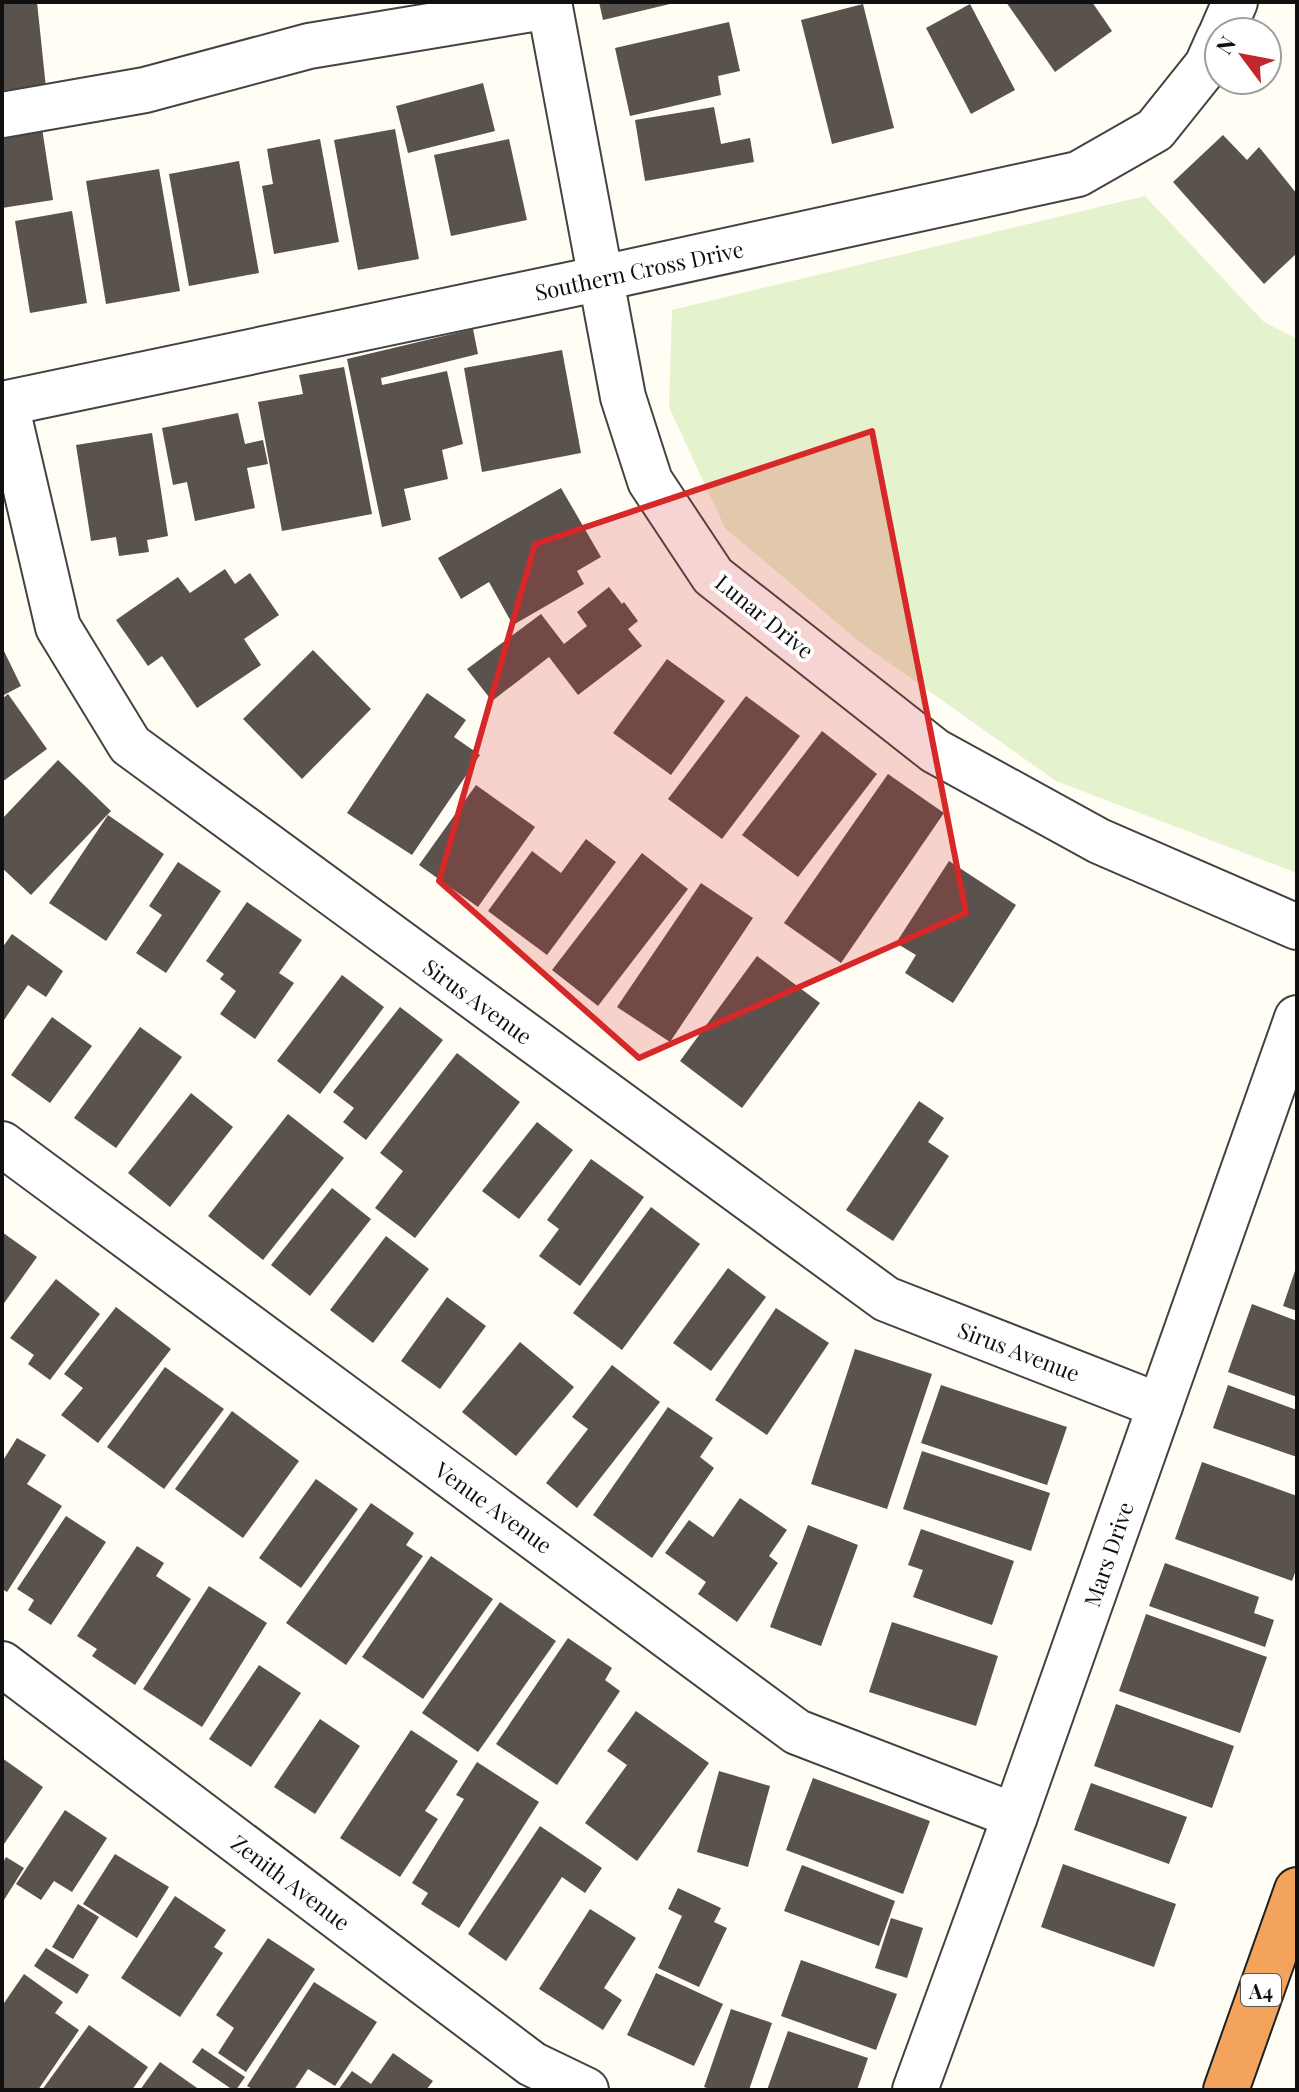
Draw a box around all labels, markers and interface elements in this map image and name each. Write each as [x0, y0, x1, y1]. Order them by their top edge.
north arrow [1203, 16, 1283, 96]
text: N [1208, 30, 1242, 60]
street label: Southern Cross Drive [532, 233, 746, 307]
street label: Lunar Drive [710, 567, 820, 665]
street label: Sirus Avenue [417, 951, 539, 1051]
street label: Sirus Avenue [954, 1314, 1084, 1388]
street label: Venue Avenue [429, 1454, 559, 1560]
street label: Mars Drive [1076, 1498, 1140, 1610]
street label: Zenith Avenue [225, 1827, 357, 1937]
road number: A4 [1241, 1974, 1281, 2006]

